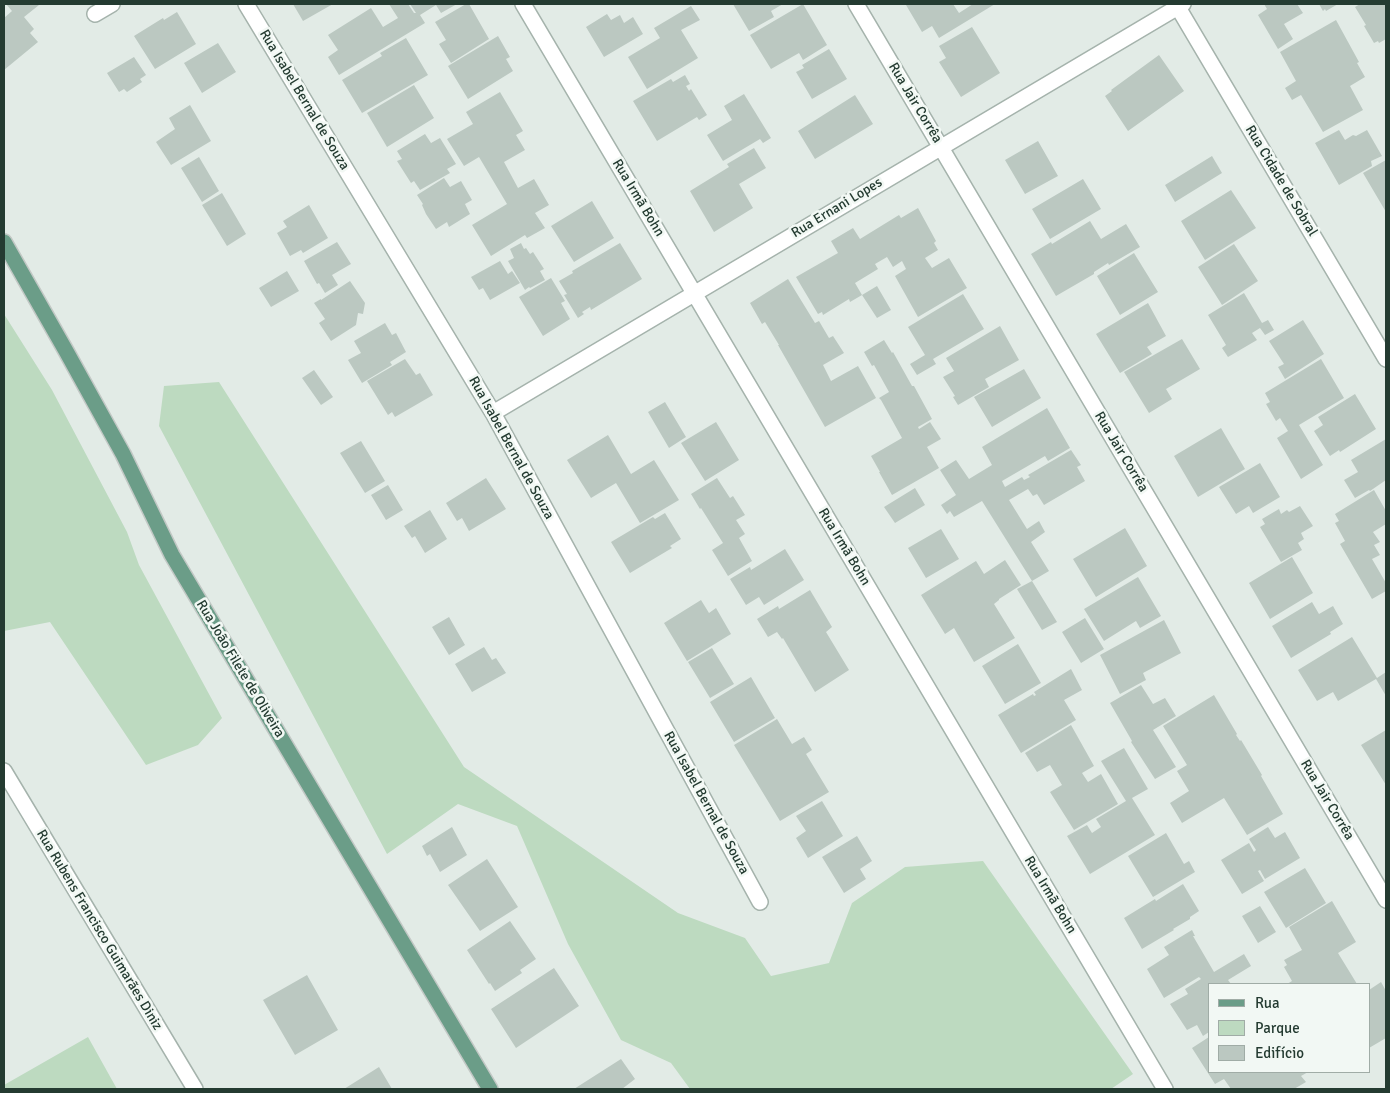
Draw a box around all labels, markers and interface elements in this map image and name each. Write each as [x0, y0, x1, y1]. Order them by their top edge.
street label: Rua Isabel Bernal de Souza [255, 27, 353, 173]
street label: Rua Jair Corrêa [884, 60, 946, 146]
street label: Rua Cidade de Sobral [1241, 123, 1321, 239]
street label: Rua Irmã Bohn [608, 156, 668, 240]
street label: Rua Ernani Lopes [789, 174, 885, 242]
street label: Rua Isabel Bernal de Souza [465, 374, 557, 522]
street label: Rua Jair Corrêa [1090, 409, 1152, 495]
street label: Rua Irmã Bohn [814, 505, 874, 589]
street label: Rua João Filete de Oliveira [192, 597, 288, 741]
street label: Rua Isabel Bernal de Souza [660, 729, 752, 877]
street label: Rua Jair Corrêa [1296, 757, 1358, 843]
street label: Rua Rubens Francisco Guimarães Diniz [32, 827, 166, 1033]
street label: Rua Irmã Bohn [1020, 853, 1080, 937]
legend [1208, 983, 1370, 1073]
text: Rua [1255, 994, 1280, 1012]
text: Parque [1255, 1019, 1300, 1037]
text: Edifício [1255, 1044, 1304, 1062]

